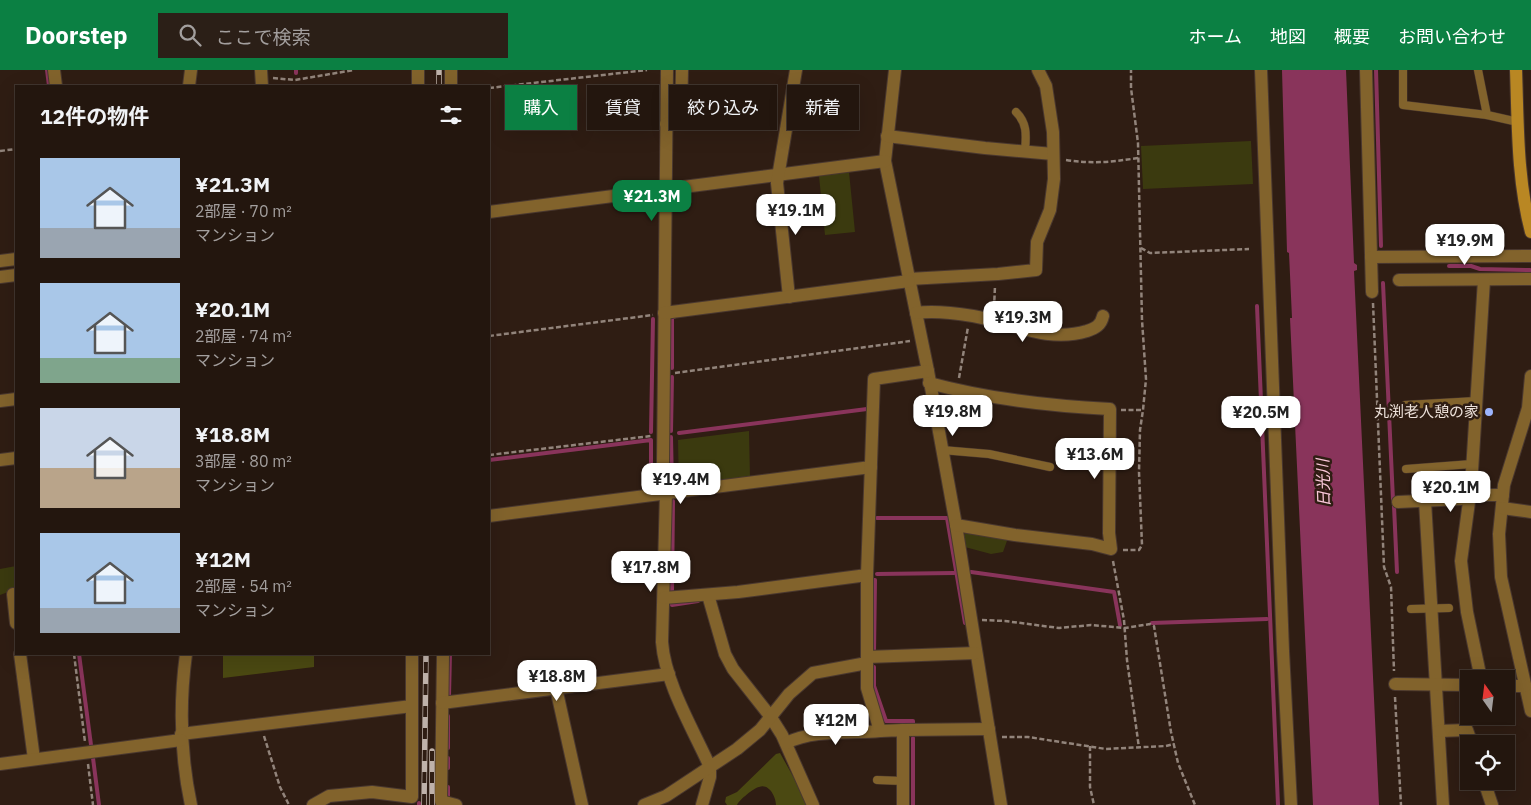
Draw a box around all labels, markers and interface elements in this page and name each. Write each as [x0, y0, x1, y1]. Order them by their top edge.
search box [158, 13, 508, 58]
text: Doorstep [25, 19, 128, 51]
icon: search [176, 21, 204, 49]
text: ここで検索 [216, 25, 311, 49]
text: ホーム [1189, 25, 1242, 48]
text: 地図 [1270, 25, 1306, 48]
text: 概要 [1334, 25, 1370, 48]
text: お問い合わせ [1398, 25, 1506, 48]
chip: 購入 [505, 85, 577, 130]
chip: 賃貸 [587, 85, 659, 130]
chip: 絞り込み [669, 85, 777, 130]
chip: 新着 [787, 85, 859, 130]
icon: filters [437, 101, 465, 129]
text: 12件の物件 [40, 102, 149, 130]
text: ¥21.3M [195, 170, 270, 198]
icon: home [80, 178, 140, 238]
pin: ¥21.3M [611, 180, 693, 222]
text: ¥21.3M [623, 186, 681, 206]
pin: ¥19.1M [755, 194, 837, 236]
text: ¥19.1M [767, 200, 825, 220]
text: 2部屋 · 70 m² [195, 201, 292, 221]
pin: ¥19.9M [1424, 224, 1506, 266]
text: マンション [195, 225, 275, 245]
text: ¥19.9M [1436, 230, 1494, 250]
text: ¥20.1M [195, 295, 270, 323]
pin: ¥19.3M [982, 300, 1064, 343]
icon: home [80, 303, 140, 363]
text: ¥19.3M [994, 307, 1052, 327]
text: 2部屋 · 74 m² [195, 326, 292, 346]
text: マンション [195, 350, 275, 370]
pin: ¥19.8M [912, 394, 994, 437]
pin: ¥20.5M [1220, 396, 1302, 438]
text: ¥19.8M [924, 401, 982, 421]
text: ¥20.5M [1232, 402, 1290, 422]
place label: 丸渕老人憩の家 [1374, 402, 1479, 421]
marker: 丸渕老人憩の家 [1483, 406, 1495, 418]
text: ¥18.8M [195, 420, 270, 448]
icon: home [80, 428, 140, 488]
pin: ¥13.6M [1054, 438, 1136, 480]
text: ¥13.6M [1066, 444, 1124, 464]
text: 3部屋 · 80 m² [195, 451, 292, 471]
water label: 日光川 [1312, 457, 1334, 507]
pin: ¥19.4M [640, 462, 722, 505]
text: ¥19.4M [652, 469, 710, 489]
pin: ¥20.1M [1410, 470, 1492, 513]
text: マンション [195, 475, 275, 495]
text: ¥20.1M [1422, 477, 1480, 497]
text: ¥12M [195, 545, 251, 573]
pin: ¥17.8M [610, 550, 692, 593]
icon: home [80, 553, 140, 613]
text: ¥17.8M [622, 557, 680, 577]
text: 2部屋 · 54 m² [195, 576, 292, 596]
text: マンション [195, 600, 275, 620]
pin: ¥18.8M [516, 660, 598, 702]
text: ¥18.8M [528, 666, 586, 686]
north arrow [1460, 670, 1515, 725]
map controls [1460, 670, 1515, 790]
pin: ¥12M [806, 704, 866, 746]
text: ¥12M [815, 710, 857, 730]
button: locate [1460, 735, 1515, 790]

